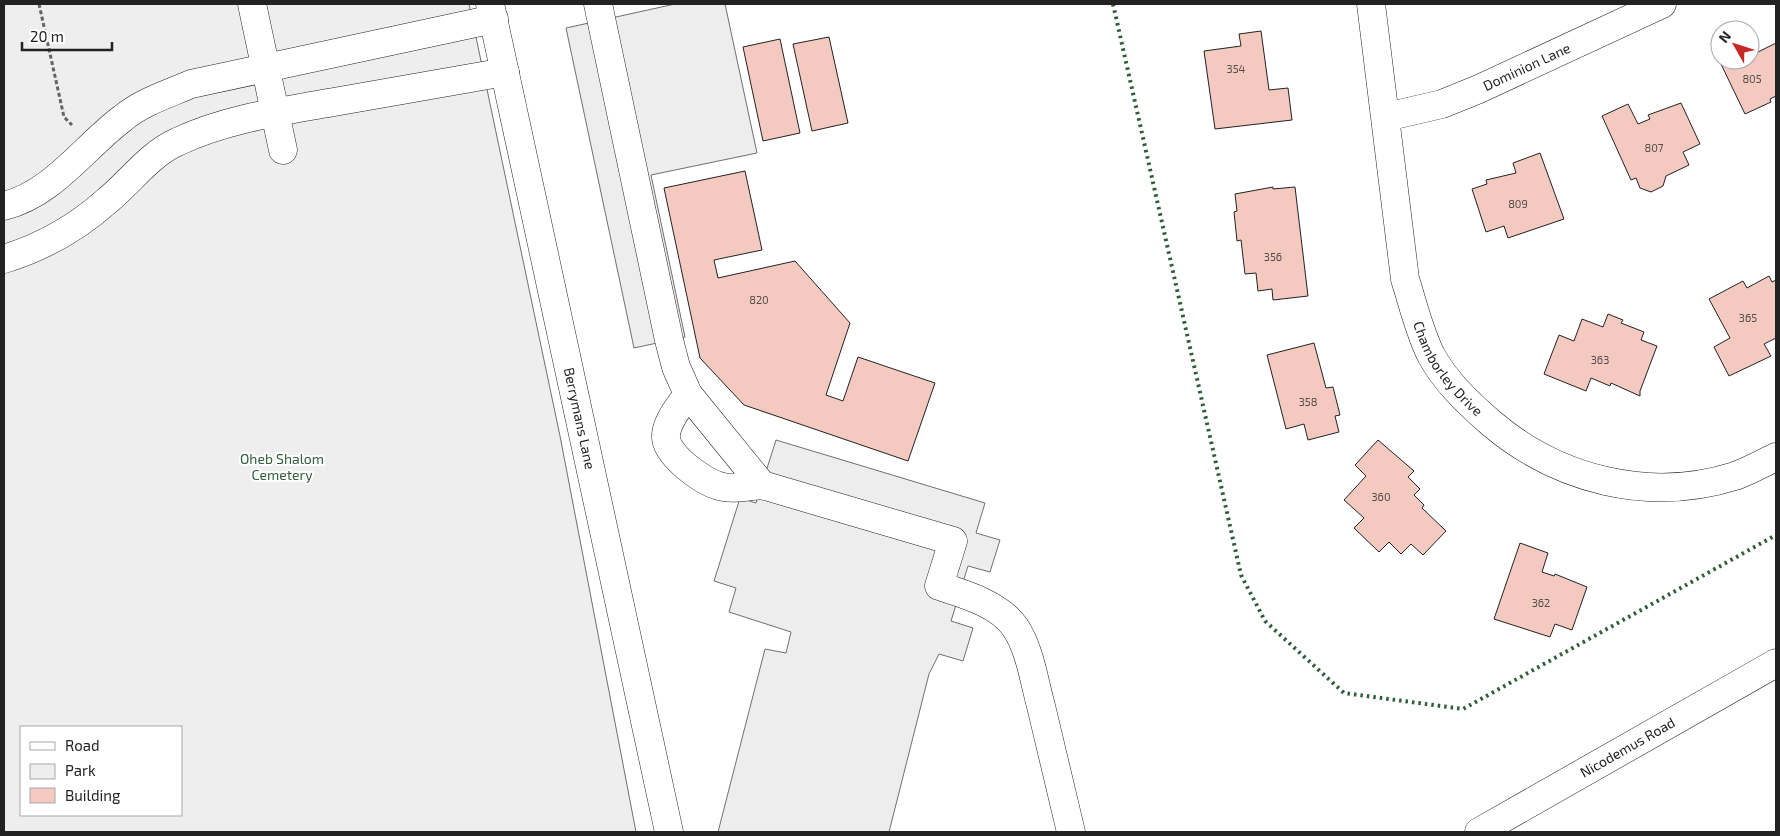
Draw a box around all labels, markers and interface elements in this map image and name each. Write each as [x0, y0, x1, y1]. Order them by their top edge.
scale bar [22, 20, 112, 52]
north arrow [1710, 20, 1760, 70]
text: 20 m [30, 27, 64, 45]
text: N [1715, 27, 1734, 46]
street label: Dominion Lane [1480, 39, 1573, 94]
house number: 354 [1227, 62, 1246, 75]
house number: 805 [1742, 72, 1762, 85]
house number: 807 [1645, 141, 1664, 154]
house number: 809 [1508, 197, 1528, 210]
house number: 356 [1264, 250, 1282, 263]
house number: 820 [749, 293, 769, 306]
house number: 365 [1739, 311, 1757, 324]
street label: Chamborley Drive [1410, 319, 1486, 419]
house number: 363 [1591, 353, 1609, 366]
street label: Berrymans Lane [561, 366, 599, 471]
house number: 358 [1299, 395, 1317, 408]
park label: Oheb Shalom Cemetery [240, 450, 324, 483]
house number: 360 [1371, 490, 1391, 503]
house number: 362 [1532, 596, 1550, 609]
street label: Nicodemus Road [1577, 713, 1678, 781]
legend [20, 726, 182, 816]
text: Road [65, 736, 100, 754]
text: Park [65, 761, 96, 779]
text: Building [65, 786, 121, 804]

